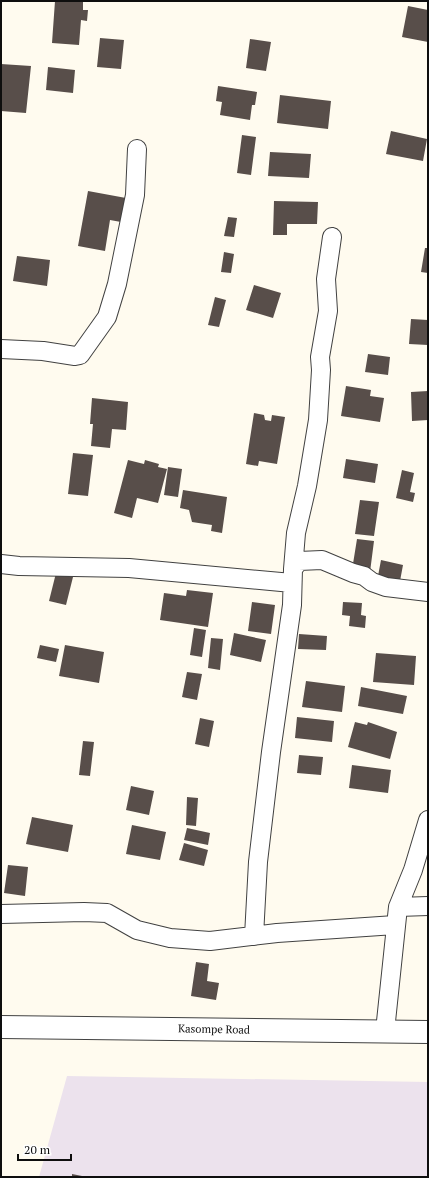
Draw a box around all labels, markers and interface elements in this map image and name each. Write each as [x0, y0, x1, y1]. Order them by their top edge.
street label: Kasompe Road [178, 1021, 250, 1037]
scale bar [18, 1136, 71, 1162]
text: 20 m [24, 1142, 51, 1157]

